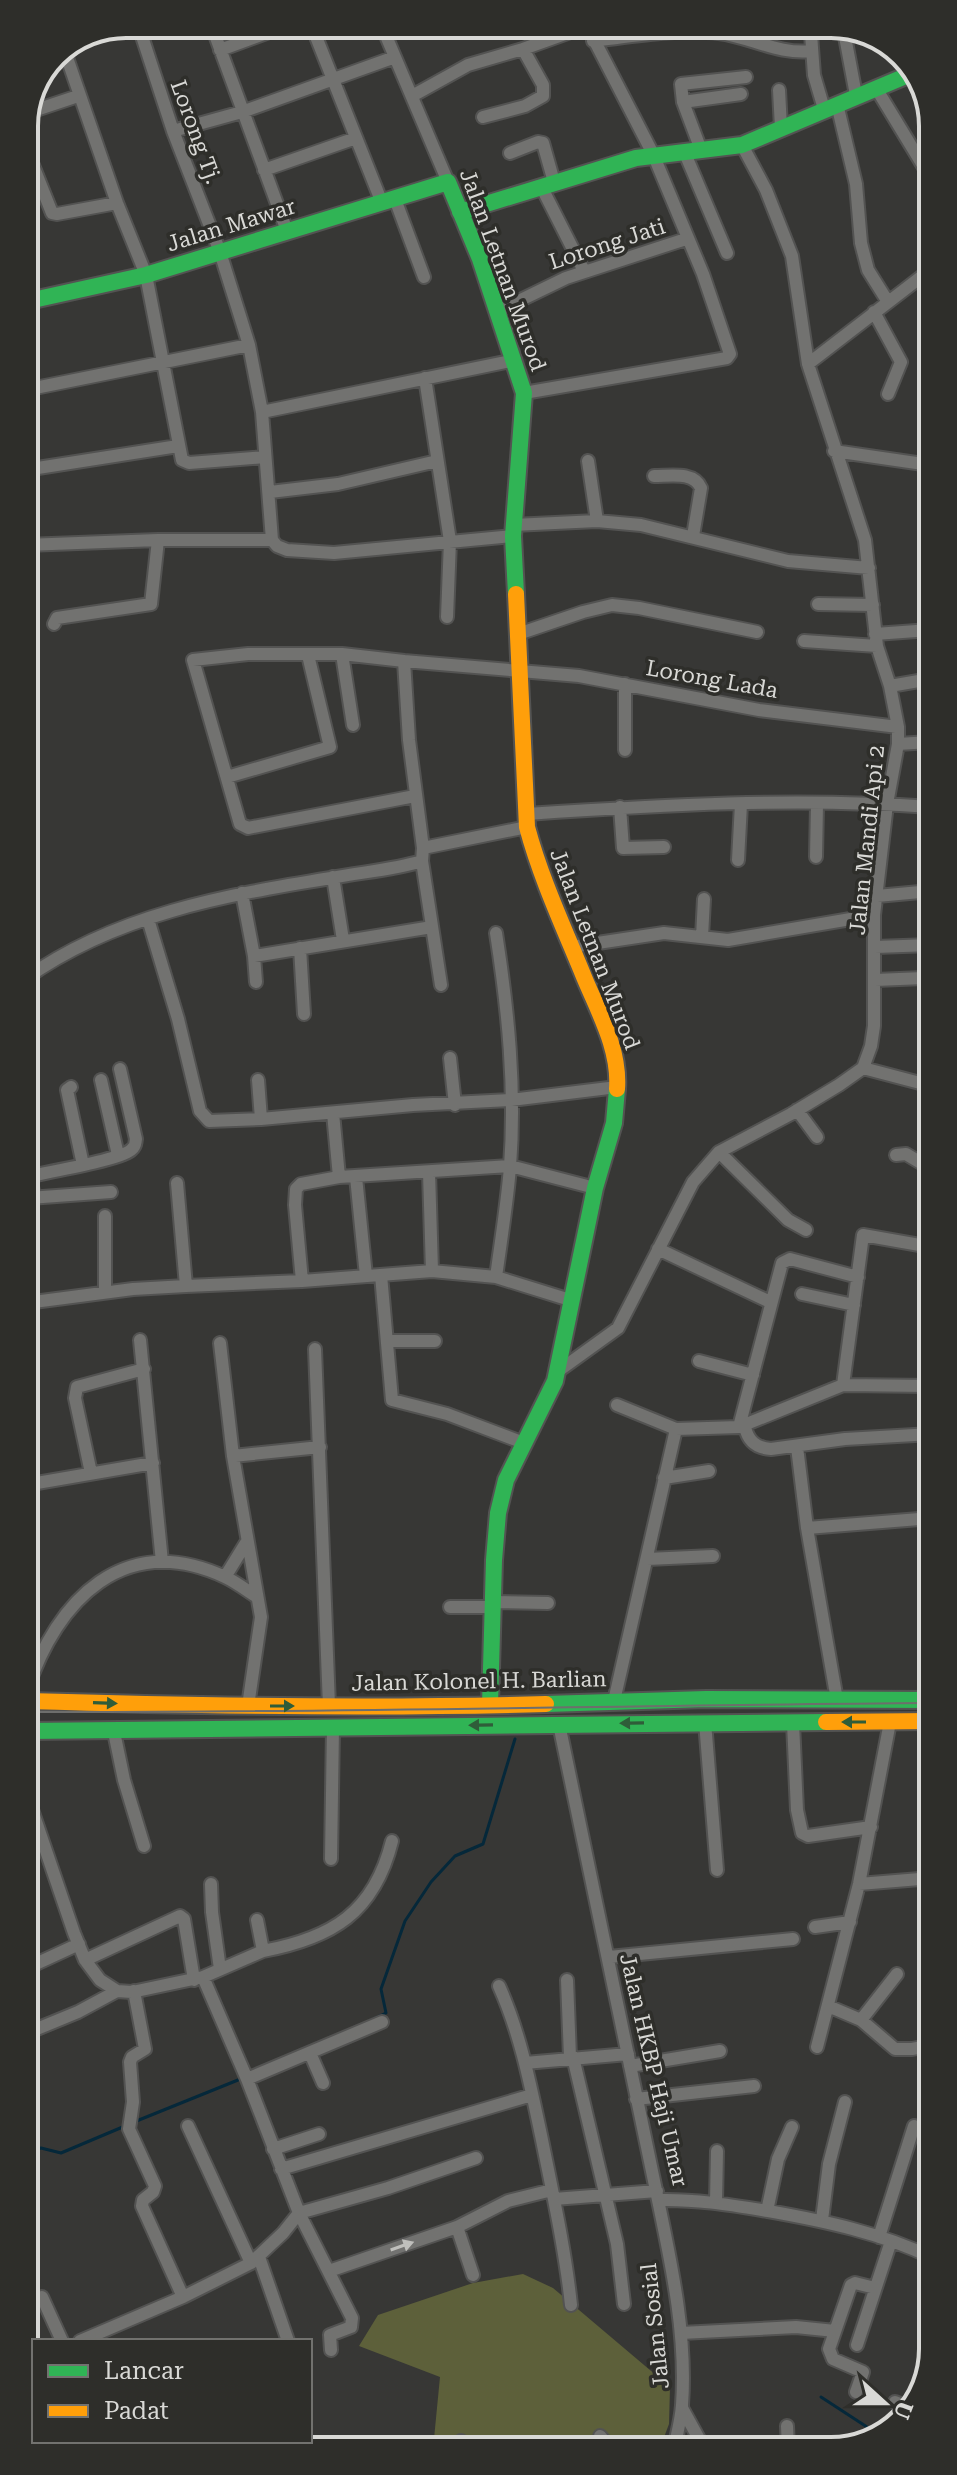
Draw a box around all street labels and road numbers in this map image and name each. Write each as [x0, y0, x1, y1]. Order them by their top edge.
street label: Lorong Tj. [166, 77, 226, 187]
street label: Jalan Letnan Murod [455, 166, 551, 374]
street label: Jalan Mawar [164, 194, 298, 256]
street label: Lorong Jati [546, 213, 668, 275]
street label: Lorong Lada [644, 655, 780, 703]
street label: Jalan Mandi Api 2 [845, 744, 889, 936]
street label: Jalan Letnan Murod [545, 845, 645, 1053]
street label: Jalan Kolonel H. Barlian [351, 1666, 607, 1696]
street label: Jalan HKBP Haji Umar [615, 1951, 693, 2189]
street label: Jalan Sosial [636, 2262, 674, 2390]

